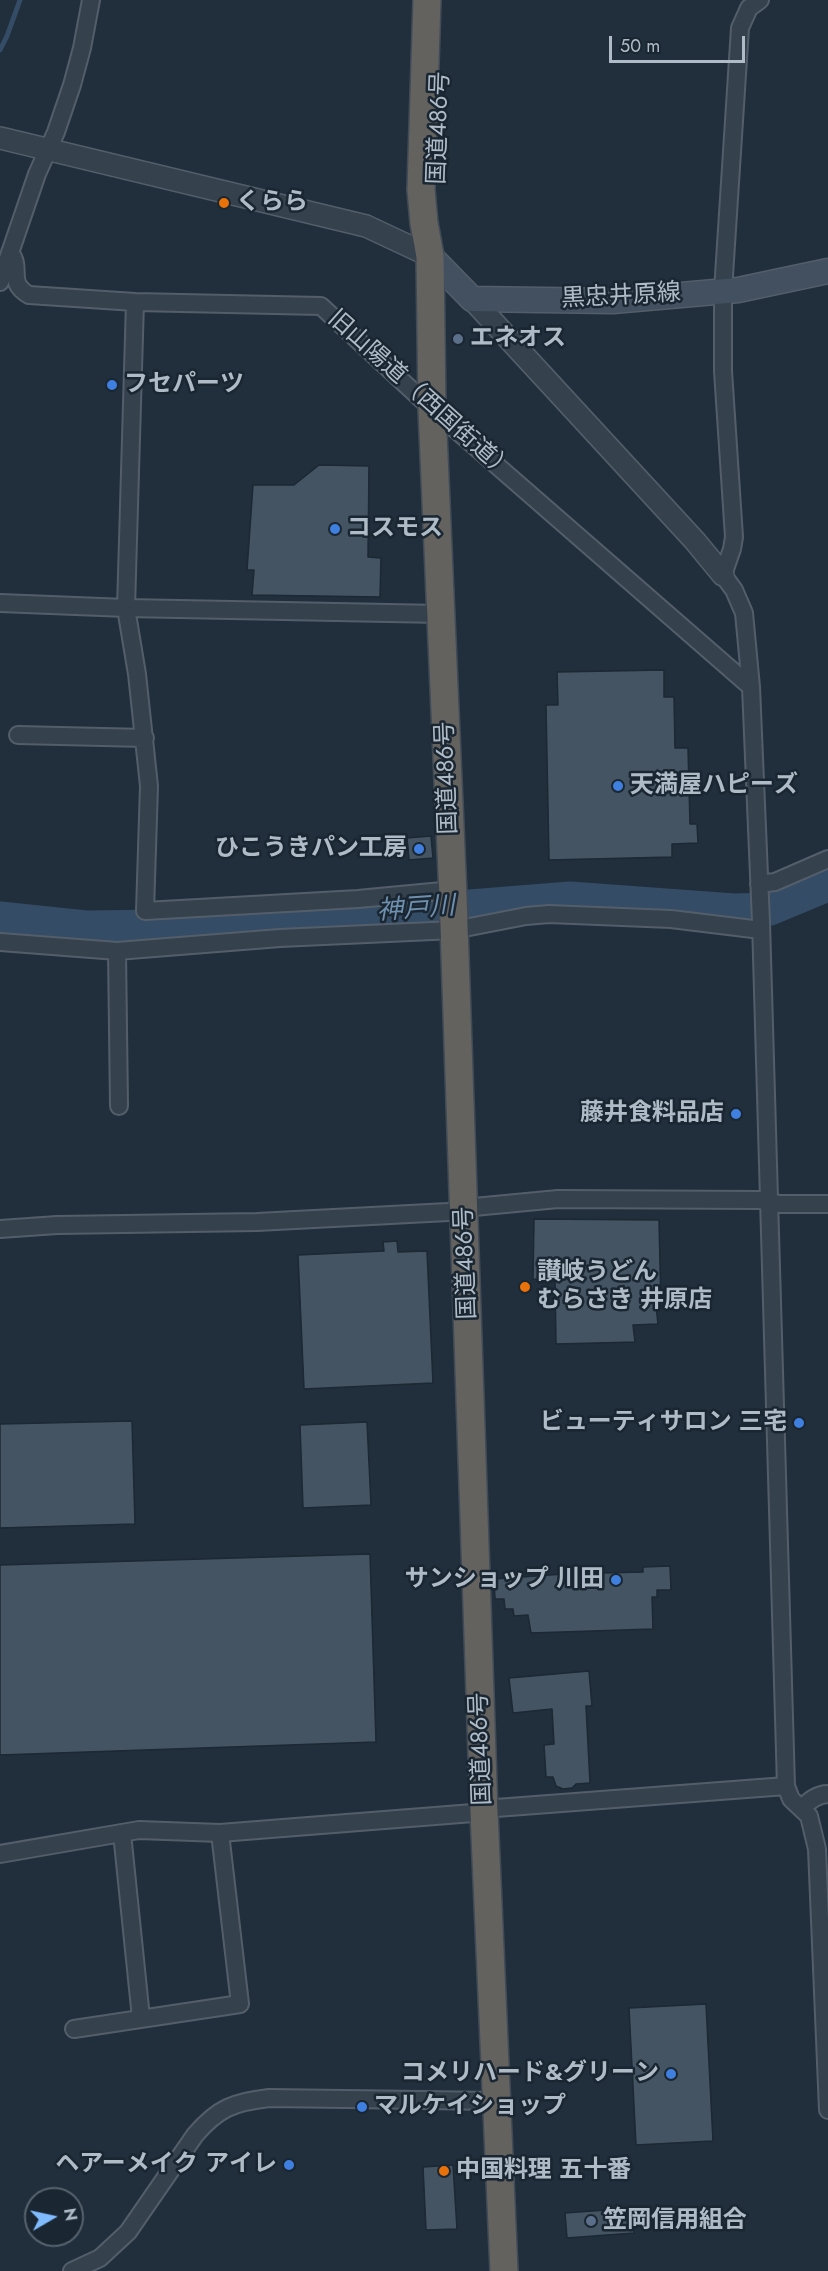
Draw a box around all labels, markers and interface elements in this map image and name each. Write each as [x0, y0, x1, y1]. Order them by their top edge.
scale bar [612, 24, 748, 62]
text: 50 m [620, 33, 660, 59]
street label: 国道486号 [424, 71, 456, 185]
place label: くらら [236, 189, 308, 217]
marker: くらら [217, 196, 231, 210]
street label: 黒忠井原線 [560, 279, 682, 315]
street label: 旧山陽道（西国街道） [321, 305, 519, 487]
place label: エネオス [470, 325, 566, 353]
marker: エネオス [451, 332, 465, 346]
place label: フセパーツ [124, 371, 244, 399]
marker: フセパーツ [105, 378, 119, 392]
place label: コスモス [347, 515, 443, 543]
marker: コスモス [328, 522, 342, 536]
street label: 国道486号 [432, 721, 464, 835]
place label: 天満屋ハピーズ [630, 772, 798, 800]
marker: 天満屋ハピーズ [611, 779, 625, 793]
place label: ひこうきパン工房 [215, 835, 407, 863]
marker: ひこうきパン工房 [412, 842, 426, 856]
water label: 神戸川 [376, 892, 456, 928]
place label: 藤井食料品店 [580, 1100, 724, 1128]
marker: 藤井食料品店 [729, 1107, 743, 1121]
street label: 国道486号 [451, 1206, 483, 1320]
place label: 讃岐うどん むらさき 井原店 [537, 1259, 712, 1315]
marker: 讃岐うどん むらさき 井原店 [518, 1280, 532, 1294]
place label: ビューティサロン 三宅 [540, 1409, 787, 1437]
marker: ビューティサロン 三宅 [792, 1416, 806, 1430]
place label: サンショップ 川田 [405, 1566, 604, 1594]
marker: サンショップ 川田 [609, 1573, 623, 1587]
street label: 国道486号 [466, 1692, 498, 1806]
place label: コメリハード&グリーン [401, 2060, 659, 2088]
marker: コメリハード&グリーン [664, 2067, 678, 2081]
place label: マルケイショップ [374, 2093, 566, 2121]
marker: マルケイショップ [355, 2100, 369, 2114]
place label: ヘアーメイク アイレ [55, 2151, 277, 2179]
place label: 中国料理 五十番 [456, 2157, 631, 2185]
marker: ヘアーメイク アイレ [282, 2158, 296, 2172]
marker: 中国料理 五十番 [437, 2164, 451, 2178]
north arrow [24, 2187, 84, 2247]
text: N [58, 2206, 83, 2222]
place label: 笠岡信用組合 [603, 2207, 747, 2235]
marker: 笠岡信用組合 [584, 2214, 598, 2228]

